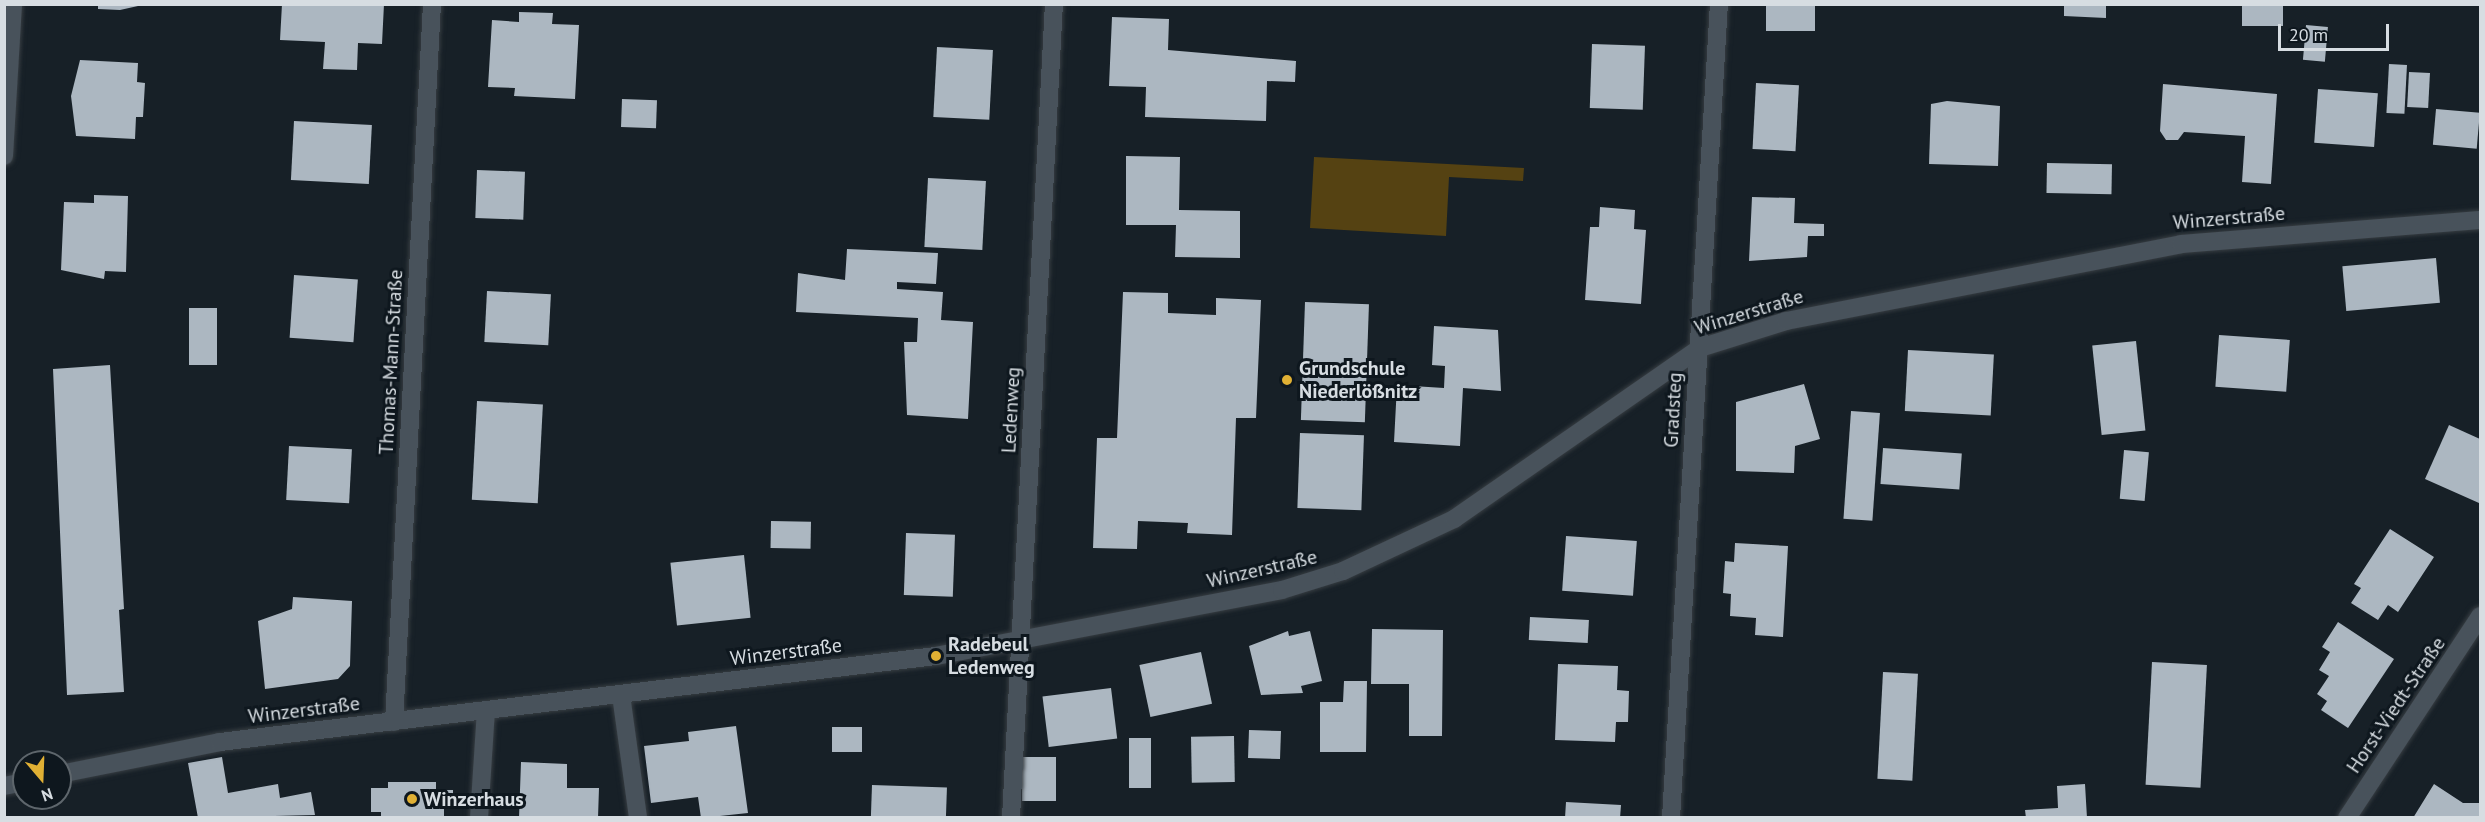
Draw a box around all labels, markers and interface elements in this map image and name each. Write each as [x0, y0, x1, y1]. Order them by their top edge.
scale bar [2281, 12, 2392, 50]
text: 20 m [2289, 23, 2328, 46]
street label: Winzerstraße [2172, 201, 2286, 235]
street label: Thomas-Mann-Straße [374, 269, 408, 455]
street label: Winzerstraße [1692, 284, 1806, 340]
place label: Grundschule Niederlößnitz [1299, 356, 1417, 403]
street label: Ledenweg [997, 366, 1025, 454]
street label: Gradsteg [1659, 372, 1687, 448]
marker: Grundschule Niederlößnitz [1280, 373, 1294, 387]
street label: Winzerstraße [1205, 545, 1319, 593]
place label: Radebeul Ledenweg [948, 632, 1035, 679]
street label: Horst-Viedt-Straße [2342, 632, 2450, 778]
street label: Winzerstraße [729, 633, 843, 671]
marker: Radebeul Ledenweg [929, 649, 943, 663]
street label: Winzerstraße [247, 691, 361, 729]
north arrow [12, 750, 72, 810]
text: N [39, 784, 55, 806]
place label: Winzerhaus [424, 787, 524, 811]
marker: Winzerhaus [405, 792, 419, 806]

